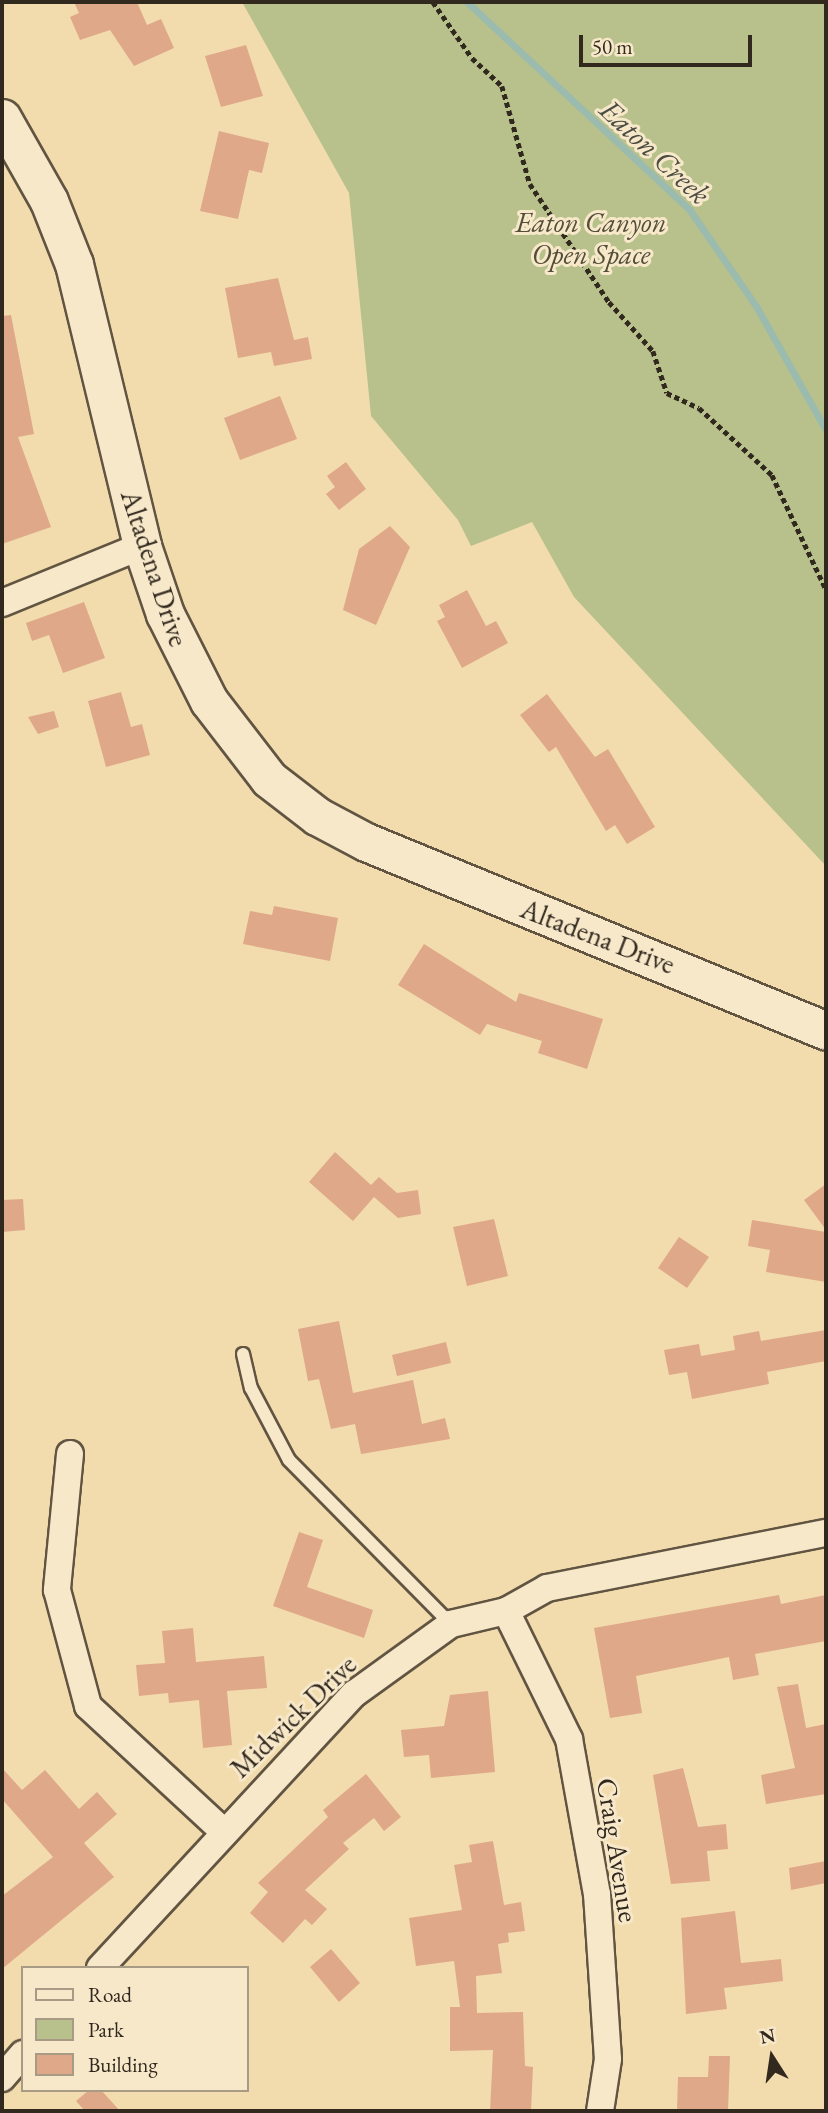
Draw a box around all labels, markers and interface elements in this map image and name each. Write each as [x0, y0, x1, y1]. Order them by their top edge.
scale bar [583, 21, 756, 65]
text: 50 m [592, 33, 633, 60]
water label: Eaton Creek [592, 92, 718, 212]
park label: Eaton Canyon Open Space [516, 205, 666, 271]
street label: Altadena Drive [114, 486, 196, 650]
street label: Altadena Drive [516, 891, 680, 981]
street label: Midwick Drive [223, 1648, 363, 1784]
street label: Craig Avenue [590, 1776, 646, 1924]
legend [21, 1966, 248, 2092]
text: Road [88, 1981, 132, 2008]
text: Park [88, 2016, 124, 2043]
north arrow [737, 2022, 807, 2092]
text: N [757, 2022, 778, 2050]
text: Building [88, 2051, 158, 2078]

